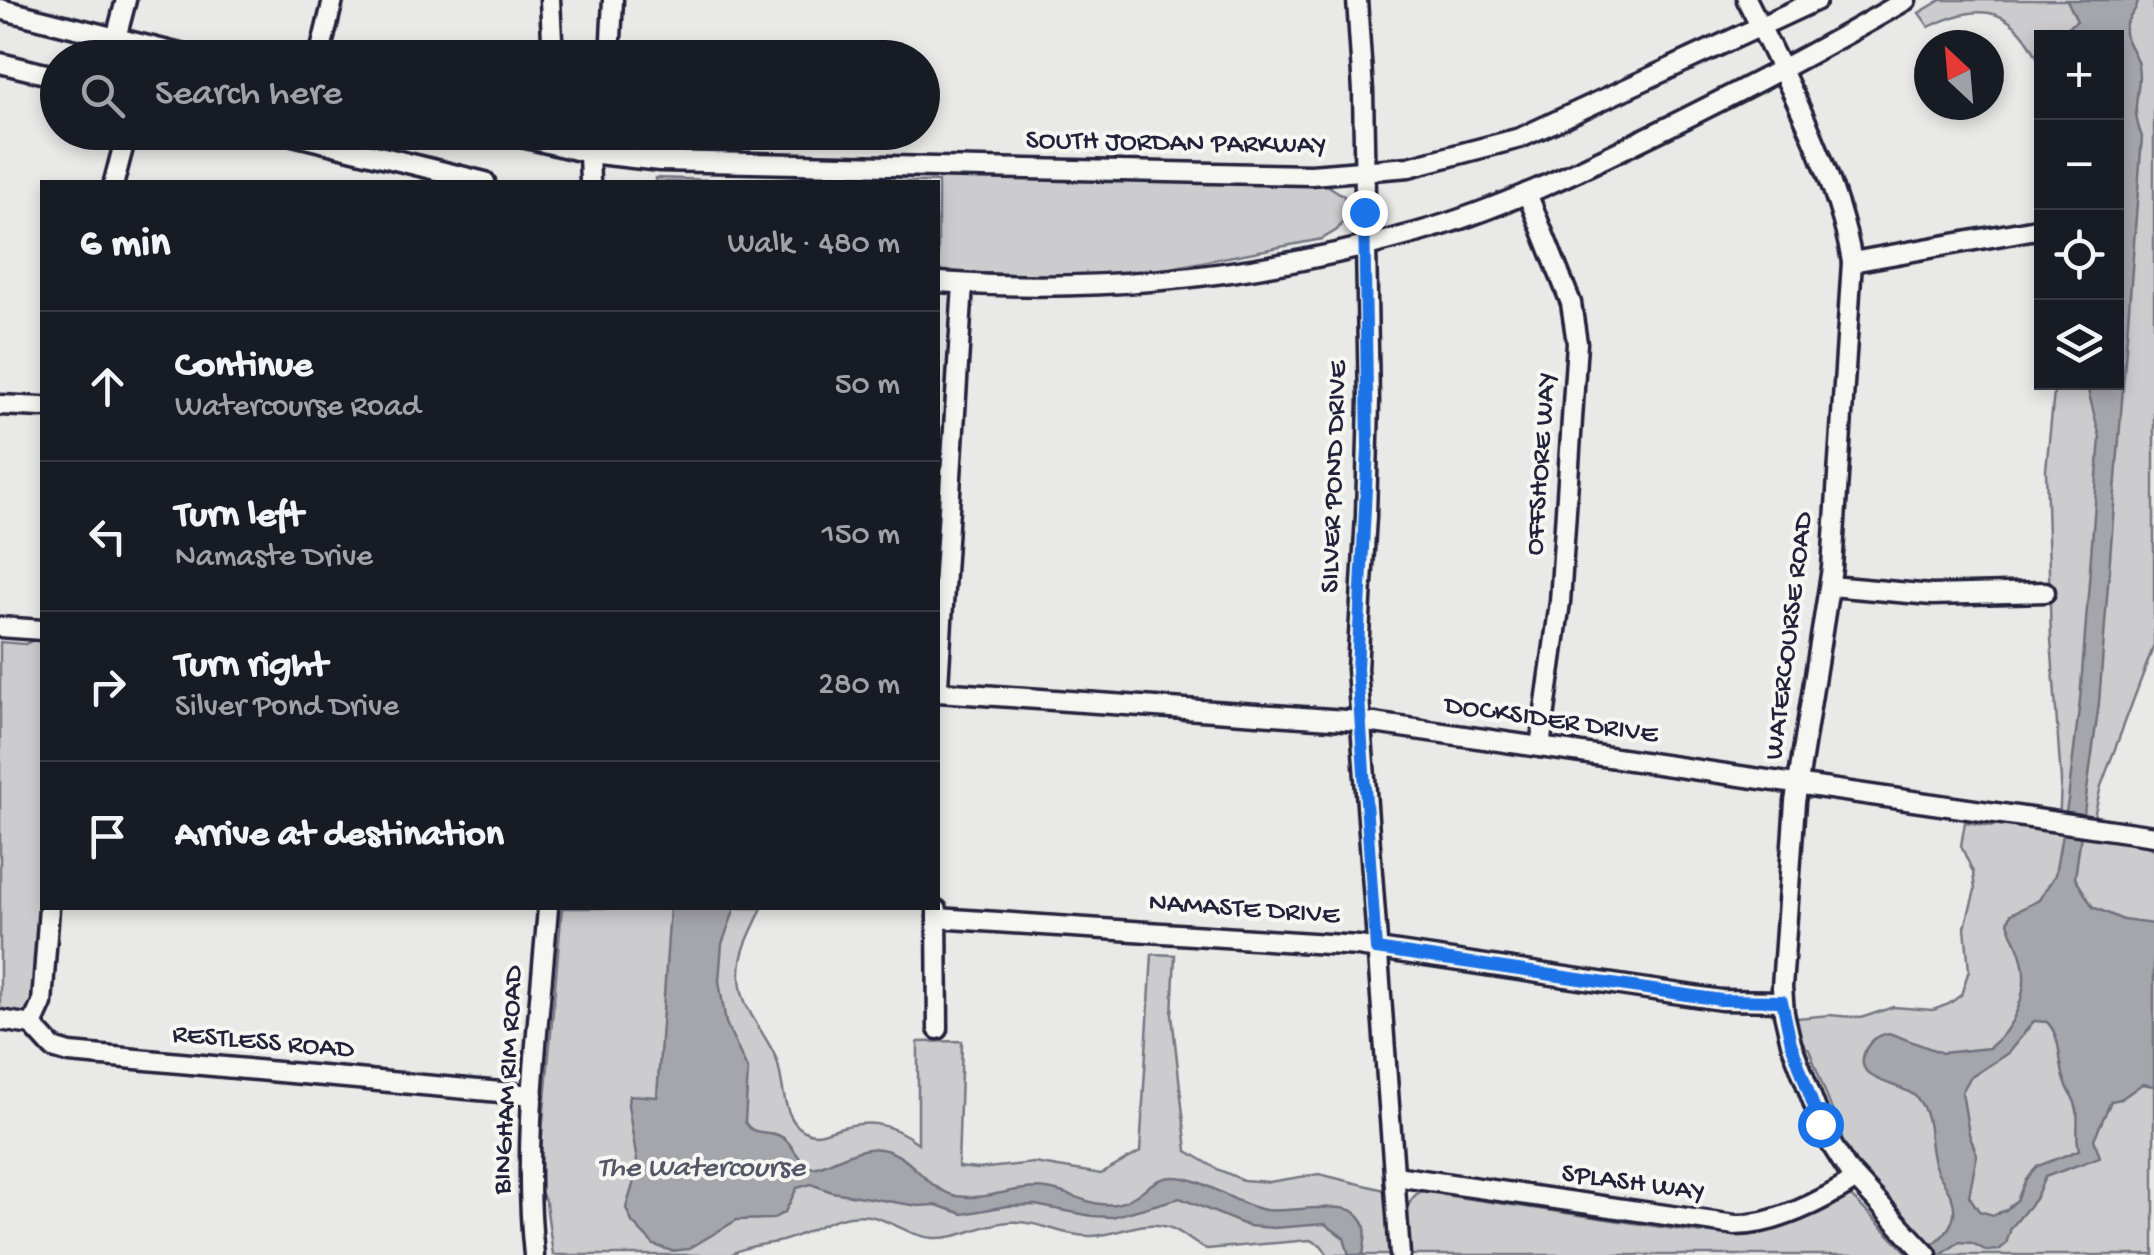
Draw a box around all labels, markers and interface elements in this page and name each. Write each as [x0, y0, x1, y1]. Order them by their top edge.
north arrow [1914, 30, 2004, 120]
map controls [2034, 30, 2124, 390]
button: + [2034, 30, 2124, 120]
search box [40, 40, 940, 150]
icon: search [75, 68, 130, 123]
text: Search here [155, 73, 342, 117]
button: − [2034, 120, 2124, 210]
street label: SOUTH JORDAN PARKWAY [1025, 125, 1327, 163]
route end [1342, 190, 1388, 236]
button: locate [2034, 210, 2124, 300]
text: 6 min [80, 221, 170, 270]
text: Walk · 480 m [727, 226, 900, 264]
button: layers [2034, 300, 2124, 390]
text: Continue [175, 345, 313, 389]
icon: ahead [80, 359, 135, 414]
street label: SILVER POND DRIVE [1314, 359, 1356, 594]
text: 50 m [835, 367, 900, 405]
street label: OFFSHORE WAY [1519, 371, 1565, 557]
text: Watercourse Road [175, 389, 420, 427]
text: Turn left [175, 495, 303, 539]
icon: left [80, 509, 135, 564]
street label: WATERCOURSE ROAD [1758, 509, 1822, 762]
text: 150 m [822, 517, 900, 555]
text: Namaste Drive [175, 539, 373, 577]
text: Turn right [175, 645, 327, 689]
icon: right [80, 659, 135, 714]
text: 280 m [818, 667, 900, 705]
text: Silver Pond Drive [175, 689, 399, 727]
street label: DOCKSIDER DRIVE [1440, 689, 1661, 753]
icon: arrive [80, 809, 135, 864]
text: Arrive at destination [175, 814, 504, 858]
street label: NAMASTE DRIVE [1147, 887, 1342, 933]
street label: BINGHAM RIM ROAD [486, 964, 532, 1196]
street label: RESTLESS ROAD [171, 1019, 356, 1067]
route start [1798, 1102, 1844, 1148]
water label: The Watercourse [597, 1152, 806, 1187]
street label: SPLASH WAY [1559, 1158, 1707, 1210]

